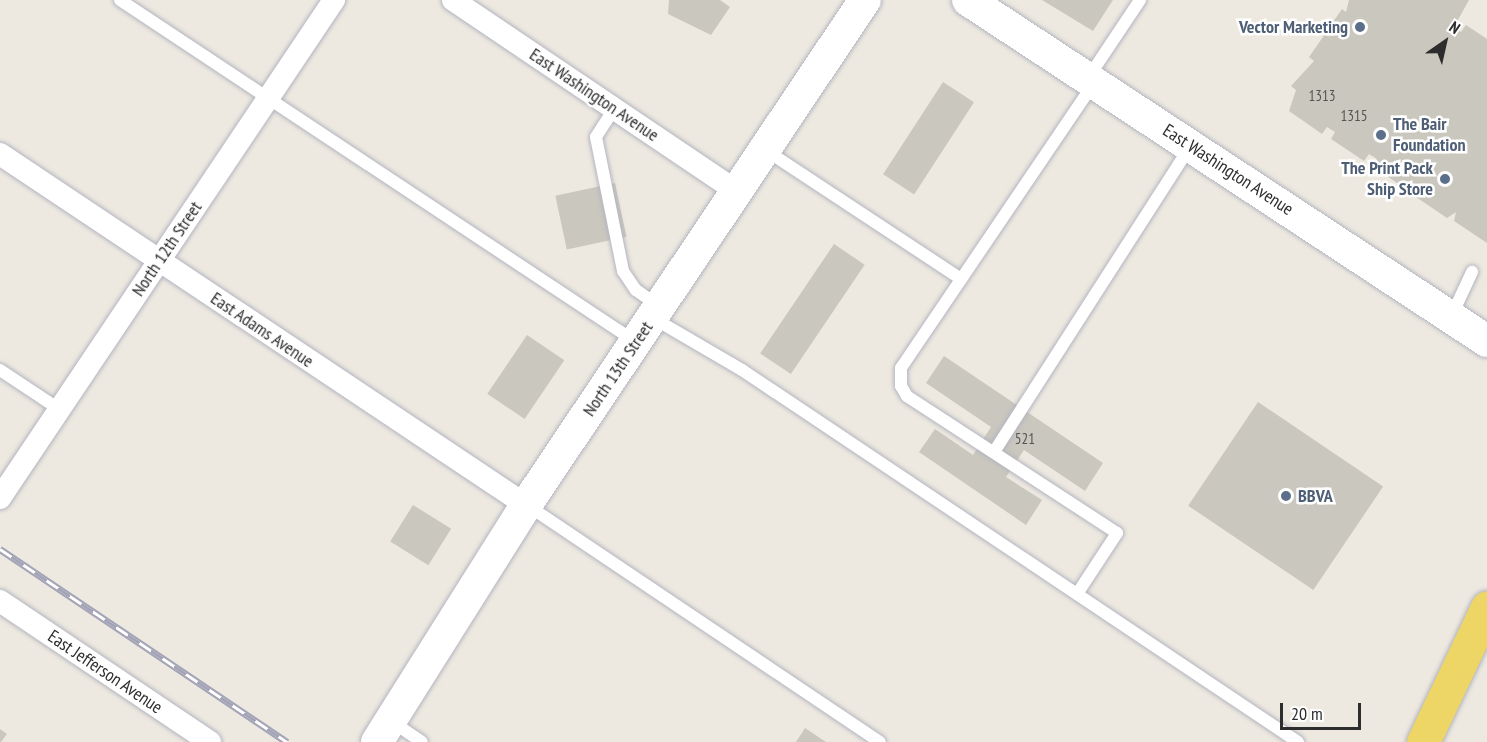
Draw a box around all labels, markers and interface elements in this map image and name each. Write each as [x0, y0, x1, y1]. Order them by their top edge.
north arrow [1415, 12, 1475, 72]
place label: Vector Marketing [1239, 16, 1348, 38]
text: N [1446, 16, 1464, 38]
marker: Vector Marketing [1353, 20, 1367, 34]
street label: East Washington Avenue [525, 44, 663, 146]
house number: 1313 [1309, 87, 1335, 105]
house number: 1315 [1341, 107, 1367, 125]
place label: The Bair Foundation [1393, 114, 1465, 156]
street label: East Washington Avenue [1158, 120, 1298, 220]
marker: The Bair Foundation [1374, 128, 1388, 142]
place label: The Print Pack Ship Store [1341, 158, 1433, 201]
marker: The Print Pack Ship Store [1438, 172, 1452, 186]
street label: North 12th Street [127, 198, 207, 300]
street label: East Adams Avenue [206, 287, 318, 373]
street label: North 13th Street [578, 318, 658, 420]
house number: 521 [1015, 430, 1035, 448]
place label: BBVA [1298, 485, 1333, 507]
marker: BBVA [1279, 489, 1293, 503]
street label: East Jefferson Avenue [43, 626, 167, 718]
scale bar [1283, 691, 1364, 729]
text: 20 m [1291, 702, 1323, 725]

